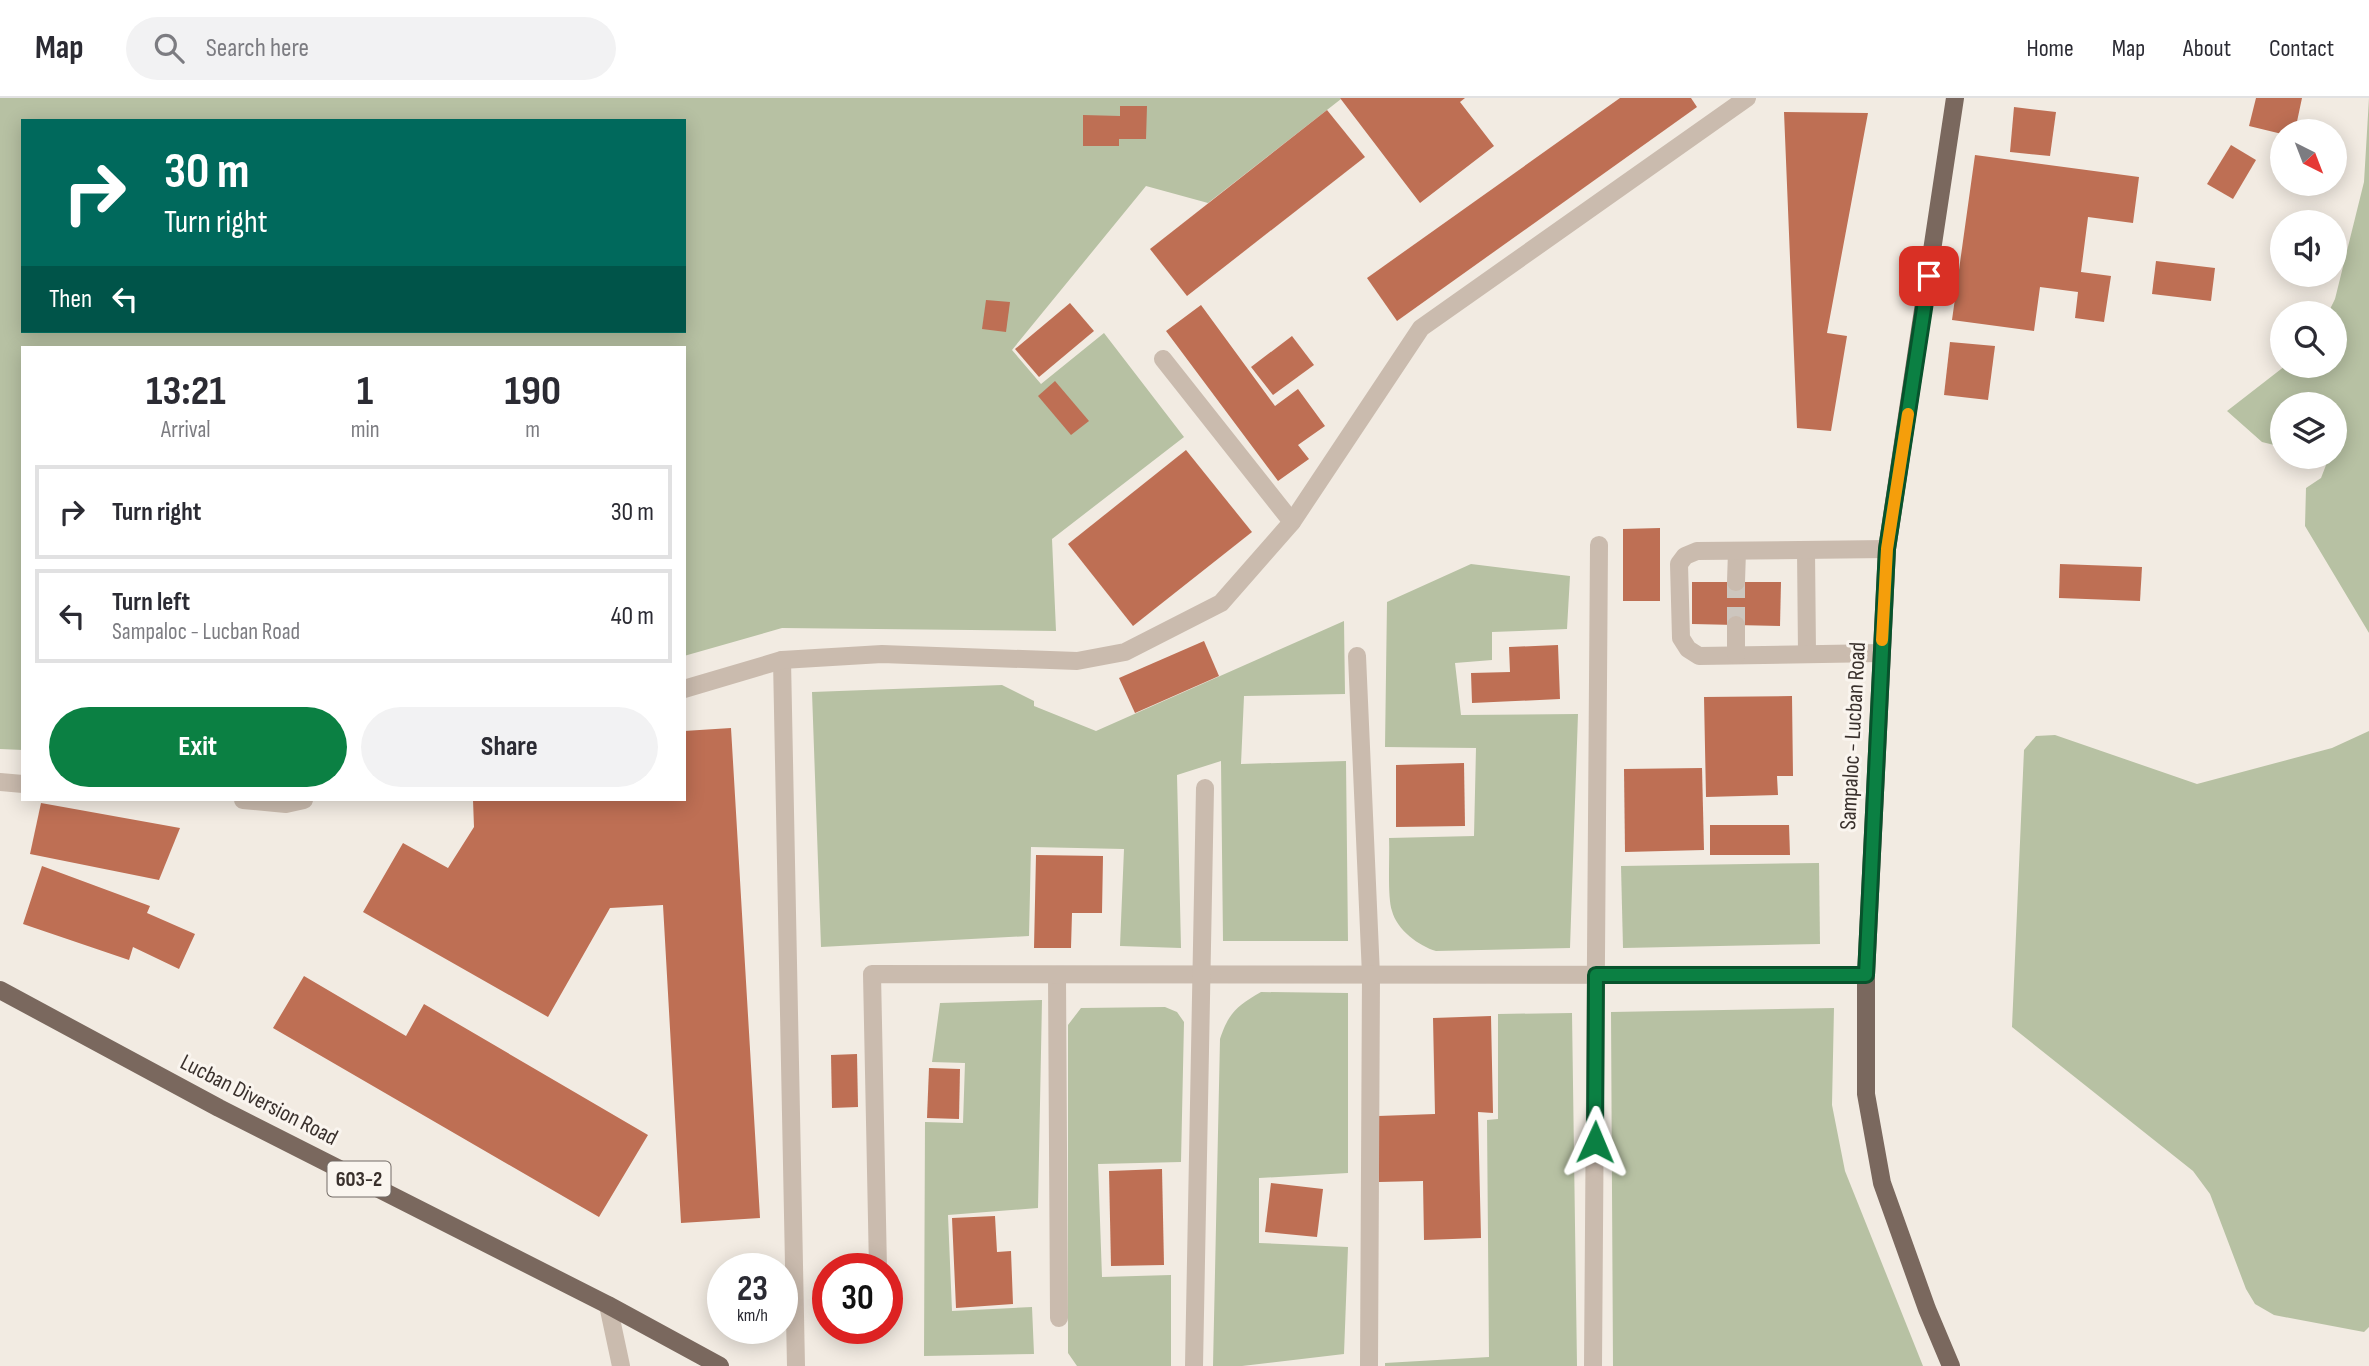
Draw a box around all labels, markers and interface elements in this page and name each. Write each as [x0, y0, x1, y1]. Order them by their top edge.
search box [126, 17, 616, 80]
text: Map [35, 28, 84, 68]
icon: search [150, 29, 188, 67]
text: Search here [206, 33, 309, 64]
text: Home [2026, 34, 2074, 63]
text: Map [2112, 34, 2145, 63]
text: About [2183, 34, 2231, 63]
text: Contact [2269, 34, 2334, 63]
north arrow [2270, 119, 2347, 196]
map controls [2270, 119, 2347, 469]
text: 30 m [164, 143, 249, 202]
icon: right [49, 147, 140, 238]
text: Turn right [164, 203, 268, 242]
button: sound [2270, 210, 2347, 287]
pin [1899, 246, 1959, 306]
icon: arrive [1910, 257, 1948, 295]
icon: left [106, 280, 144, 318]
text: Then [49, 284, 92, 315]
button: search [2270, 301, 2347, 378]
text: 13:21 [146, 366, 226, 417]
text: 1 [357, 366, 373, 417]
text: 190 [505, 366, 561, 417]
button: layers [2270, 392, 2347, 469]
text: Arrival [161, 416, 211, 444]
text: min [351, 416, 380, 444]
text: m [525, 416, 540, 444]
icon: right [53, 493, 91, 531]
text: Turn right [112, 497, 201, 528]
text: 30 m [611, 497, 654, 528]
text: Turn left [112, 587, 190, 618]
icon: left [53, 597, 91, 635]
text: 40 m [611, 601, 654, 632]
text: Sampaloc - Lucban Road [112, 618, 300, 646]
street label: Sampaloc - Lucban Road [1834, 641, 1872, 831]
button: Exit [49, 707, 347, 787]
button: Share [361, 707, 658, 787]
street label: Lucban Diversion Road [176, 1048, 342, 1152]
position arrow [1558, 1105, 1632, 1179]
road number: 603-2 [328, 1162, 390, 1196]
speed limit sign: 30 [812, 1253, 903, 1344]
text: 23 [737, 1268, 768, 1311]
text: km/h [737, 1305, 768, 1326]

